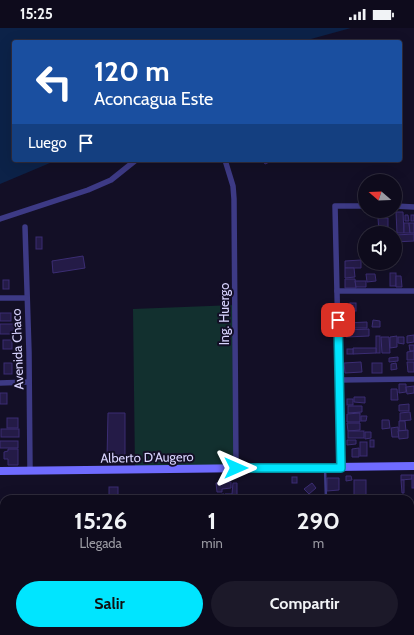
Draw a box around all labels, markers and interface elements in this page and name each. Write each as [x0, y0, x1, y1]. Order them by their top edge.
text: 15:25 [20, 5, 53, 23]
text: 120 m [94, 54, 170, 88]
icon: left [28, 56, 80, 108]
text: Aconcagua Este [94, 88, 213, 110]
icon: arrive [75, 132, 97, 154]
text: Luego [28, 134, 67, 152]
north arrow [358, 174, 402, 218]
map controls [358, 174, 402, 270]
button: sound [358, 226, 402, 270]
street label: Ing. Huergo [216, 283, 232, 345]
pin [321, 303, 355, 337]
street label: Avenida Chaco [8, 308, 26, 390]
icon: arrive [327, 309, 349, 331]
position arrow [215, 447, 257, 489]
street label: Alberto D'Augero [100, 448, 194, 466]
text: 15:26 [74, 506, 127, 535]
text: 1 [208, 506, 216, 535]
text: 290 [297, 506, 340, 535]
text: Llegada [79, 535, 122, 551]
text: min [201, 535, 223, 551]
text: m [313, 535, 324, 551]
button: Salir [16, 581, 203, 627]
button: Compartir [211, 581, 398, 627]

